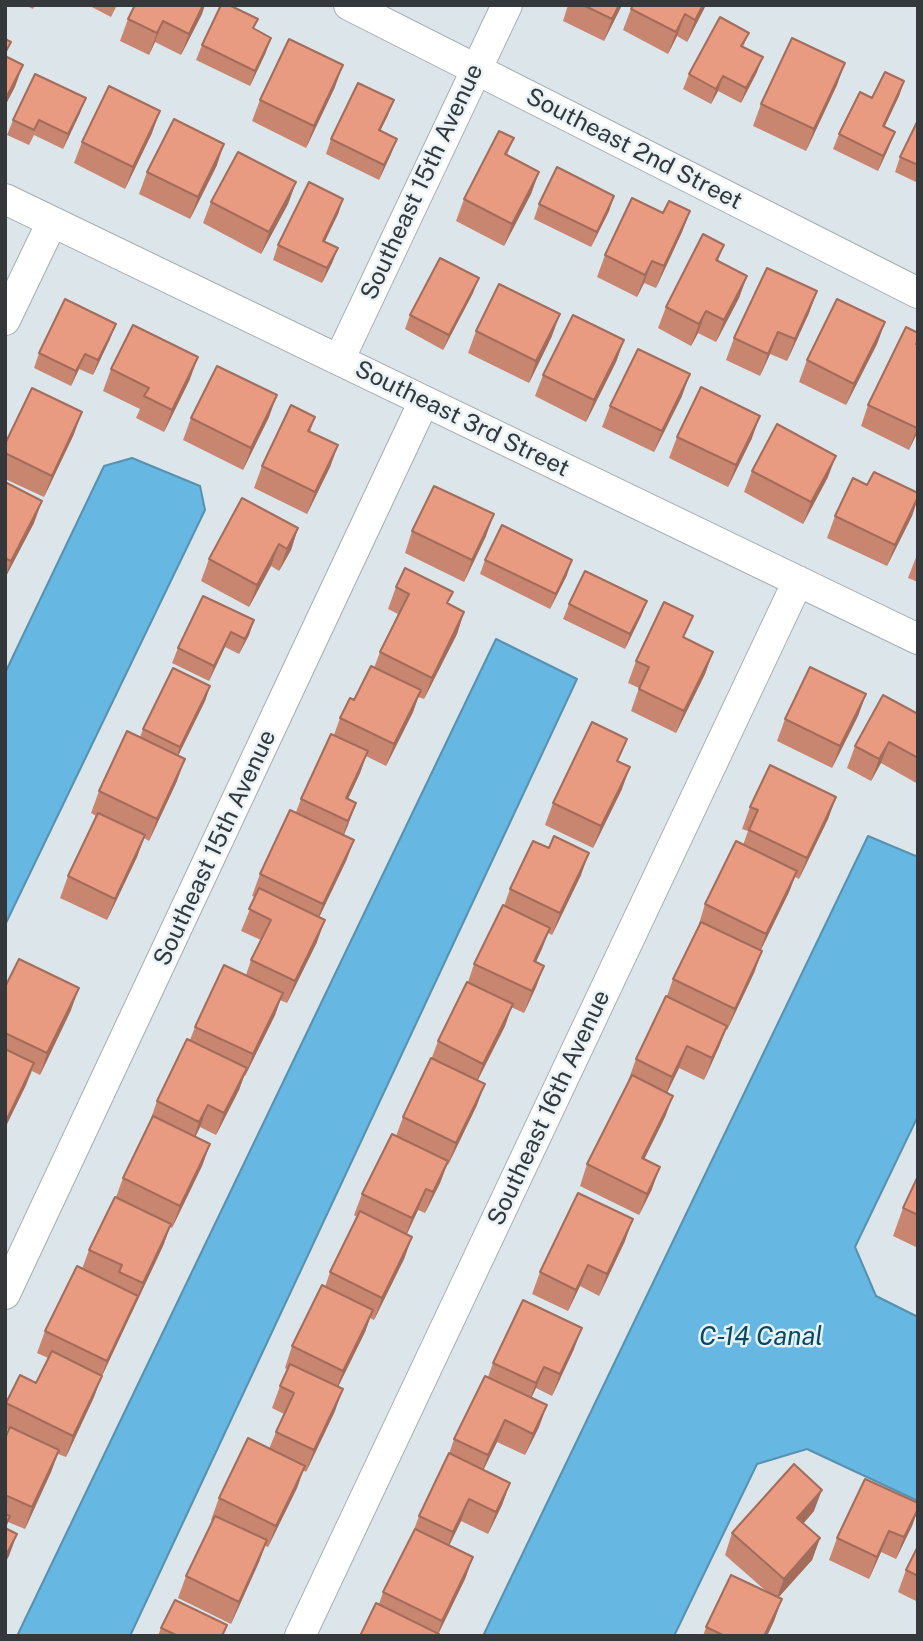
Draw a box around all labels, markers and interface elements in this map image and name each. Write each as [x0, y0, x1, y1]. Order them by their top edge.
street label: Southeast 15th Avenue [355, 59, 489, 305]
street label: Southeast 2nd Street [521, 82, 747, 216]
street label: Southeast 3rd Street [350, 355, 574, 483]
street label: Southeast 15th Avenue [148, 725, 282, 971]
street label: Southeast 16th Avenue [482, 986, 616, 1230]
water label: C-14 Canal [699, 1321, 823, 1353]

